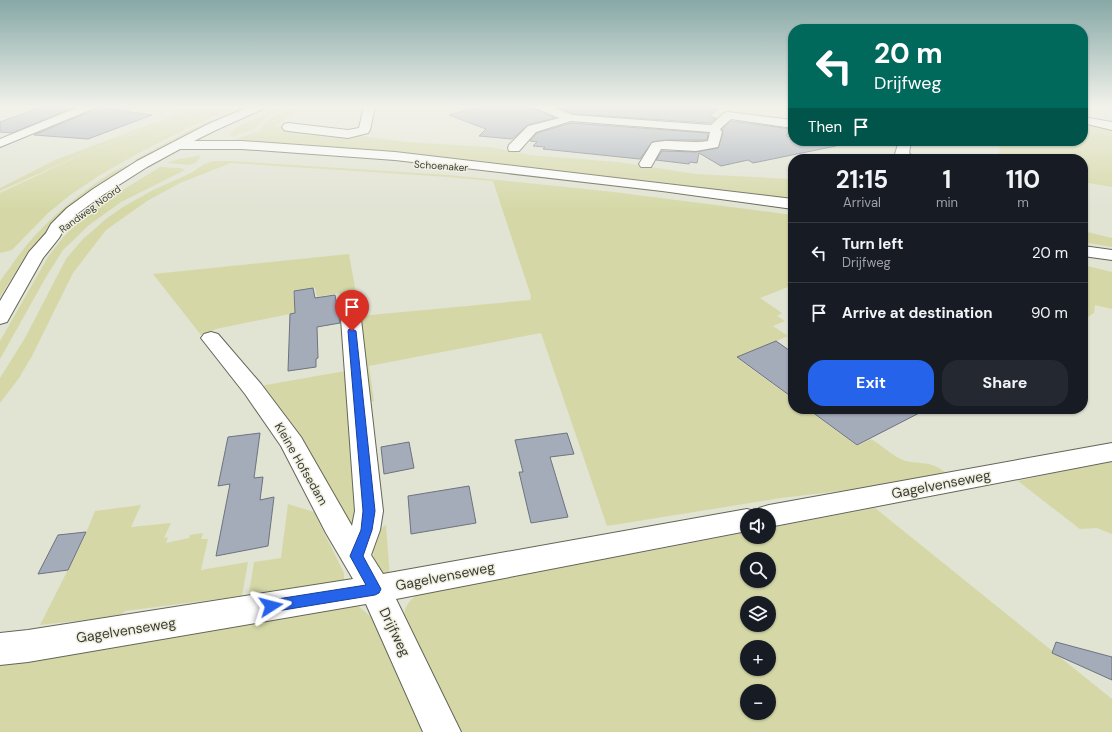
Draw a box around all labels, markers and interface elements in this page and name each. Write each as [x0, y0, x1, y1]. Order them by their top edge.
text: 20 m [874, 35, 943, 72]
icon: left [808, 40, 860, 92]
text: Drijfweg [874, 71, 941, 95]
icon: arrive [850, 116, 872, 138]
text: Then [808, 117, 842, 137]
street label: Schoenaker [414, 158, 469, 174]
text: 21:15 [836, 164, 888, 195]
text: 1 [943, 164, 951, 195]
text: 110 [1006, 164, 1040, 195]
street label: Randweg Noord [57, 182, 123, 236]
text: Arrival [843, 194, 881, 211]
text: min [936, 194, 958, 211]
text: m [1017, 194, 1029, 211]
text: Turn left [842, 234, 903, 254]
icon: left [808, 242, 830, 264]
text: 20 m [1032, 243, 1068, 263]
text: Drijfweg [842, 254, 891, 271]
pin [335, 290, 369, 331]
icon: arrive [341, 296, 363, 318]
icon: arrive [808, 302, 830, 324]
text: Arrive at destination [842, 303, 993, 323]
text: 90 m [1031, 303, 1068, 323]
button: Exit [808, 360, 934, 406]
button: Share [942, 360, 1068, 406]
street label: Kleine Hofsedam [271, 420, 331, 508]
street label: Gagelvenseweg [890, 466, 992, 502]
map controls [740, 508, 776, 720]
button: sound [740, 508, 776, 544]
button: search [740, 552, 776, 588]
street label: Gagelvenseweg [394, 558, 496, 594]
position arrow [250, 585, 292, 627]
button: layers [740, 596, 776, 632]
street label: Drijfweg [375, 604, 415, 660]
street label: Gagelvenseweg [75, 613, 177, 647]
button: + [740, 640, 776, 676]
button: − [740, 684, 776, 720]

